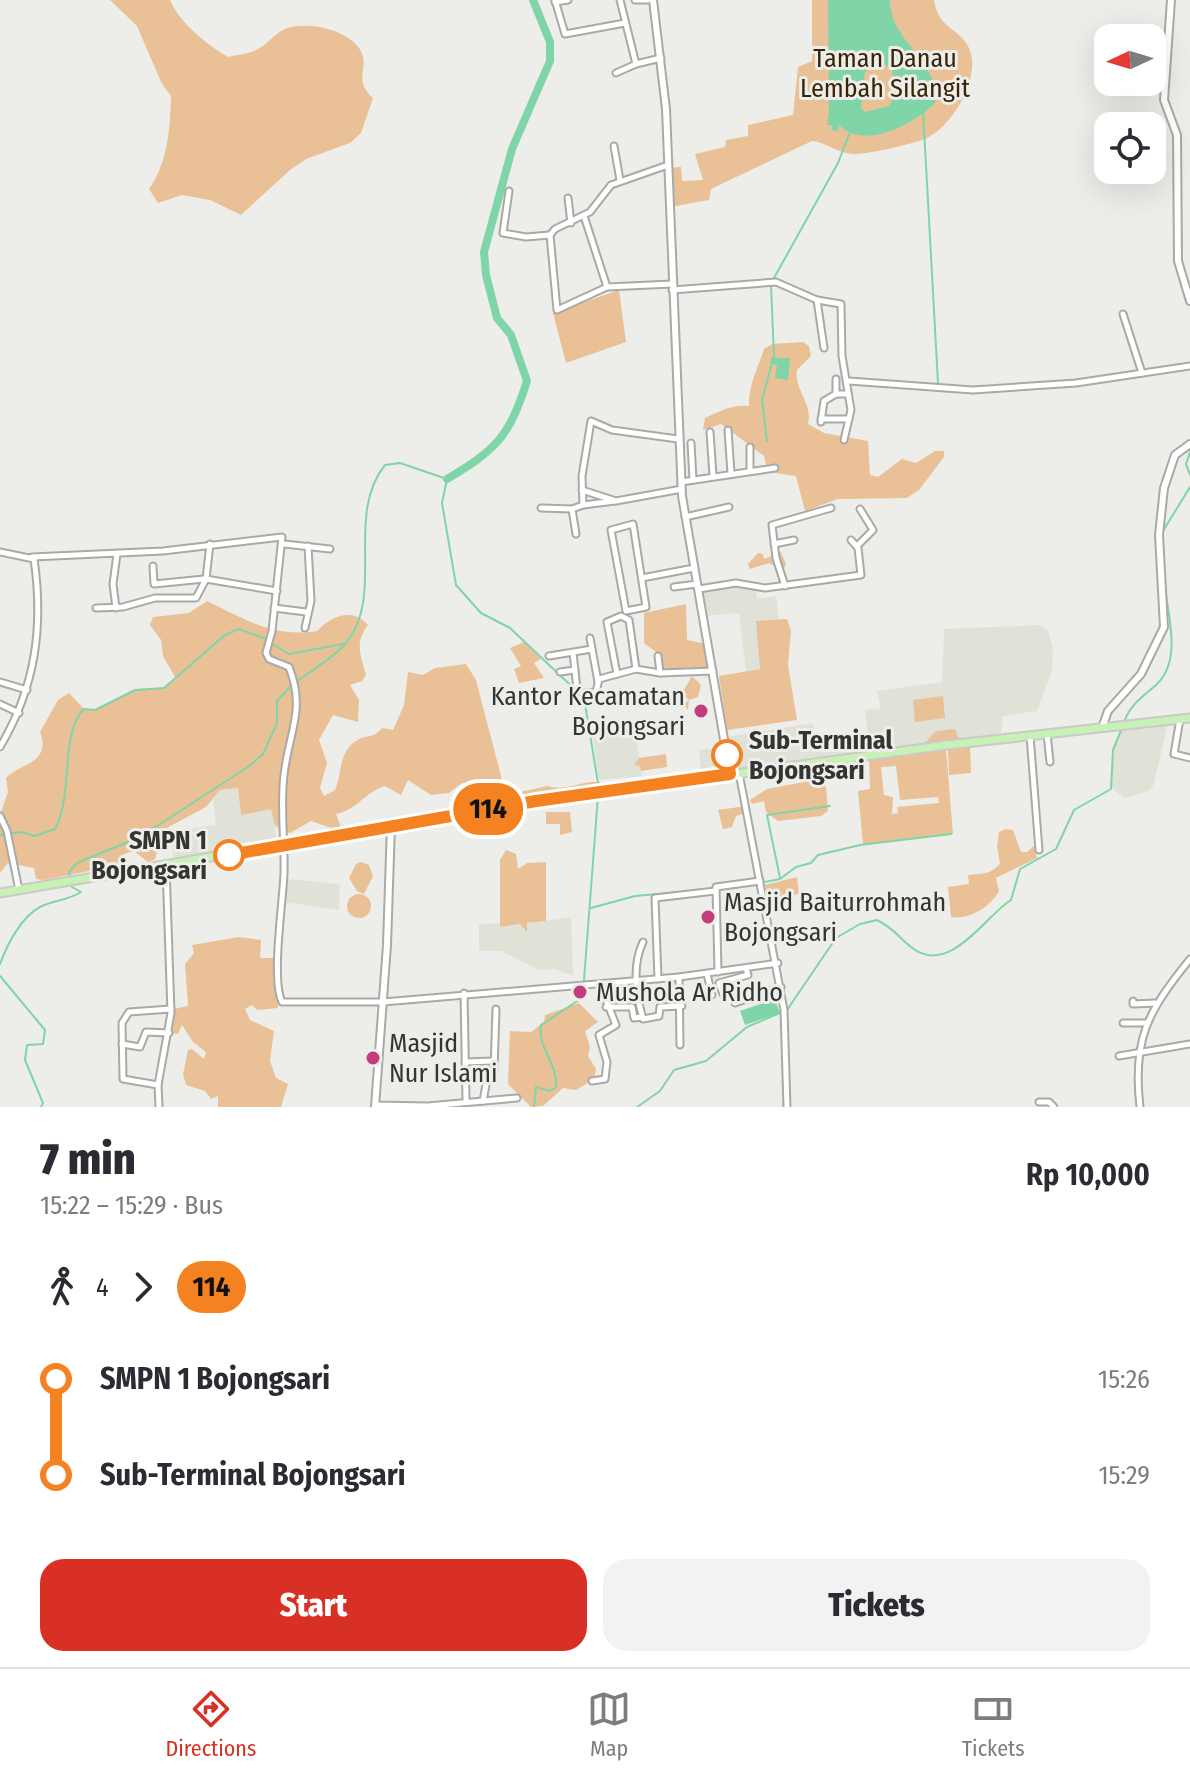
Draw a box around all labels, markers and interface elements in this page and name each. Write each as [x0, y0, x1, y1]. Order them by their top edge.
north arrow [1094, 24, 1166, 96]
map controls [1094, 24, 1166, 184]
park label: Taman Danau Lembah Silangit [800, 43, 970, 104]
button: locate [1094, 112, 1166, 184]
place label: Kantor Kecamatan Bojongsari [491, 681, 685, 742]
marker: Kantor Kecamatan Bojongsari [692, 702, 710, 720]
place label: Sub-Terminal Bojongsari [749, 725, 893, 786]
marker: Sub-Terminal Bojongsari [712, 740, 742, 770]
line badge: 114 [442, 783, 534, 835]
text: 114 [469, 792, 507, 825]
place label: SMPN 1 Bojongsari [91, 825, 207, 886]
marker: SMPN 1 Bojongsari [214, 840, 244, 870]
place label: Masjid Baiturrohmah Bojongsari [724, 887, 946, 948]
marker: Masjid Baiturrohmah Bojongsari [699, 908, 717, 926]
place label: Mushola Ar Ridho [596, 977, 783, 1008]
marker: Mushola Ar Ridho [571, 983, 589, 1001]
place label: Masjid Nur Islami [389, 1028, 498, 1089]
marker: Masjid Nur Islami [364, 1049, 382, 1067]
text: 7 min [40, 1133, 136, 1186]
text: Rp 10,000 [1026, 1157, 1150, 1193]
text: 15:22 – 15:29 · Bus [40, 1190, 223, 1221]
icon: walk [40, 1265, 84, 1309]
icon: forward [121, 1265, 165, 1309]
text: 114 [193, 1270, 230, 1303]
text: 4 [96, 1272, 109, 1303]
text: SMPN 1 Bojongsari [100, 1361, 330, 1397]
text: 15:26 [1098, 1364, 1150, 1395]
text: Sub-Terminal Bojongsari [100, 1457, 405, 1493]
text: 15:29 [1098, 1460, 1150, 1491]
button: Start [40, 1559, 587, 1651]
button: Tickets [603, 1559, 1150, 1651]
tab: Directions [165, 1687, 256, 1762]
tab: Map [587, 1687, 631, 1762]
tab: Tickets [962, 1687, 1025, 1762]

